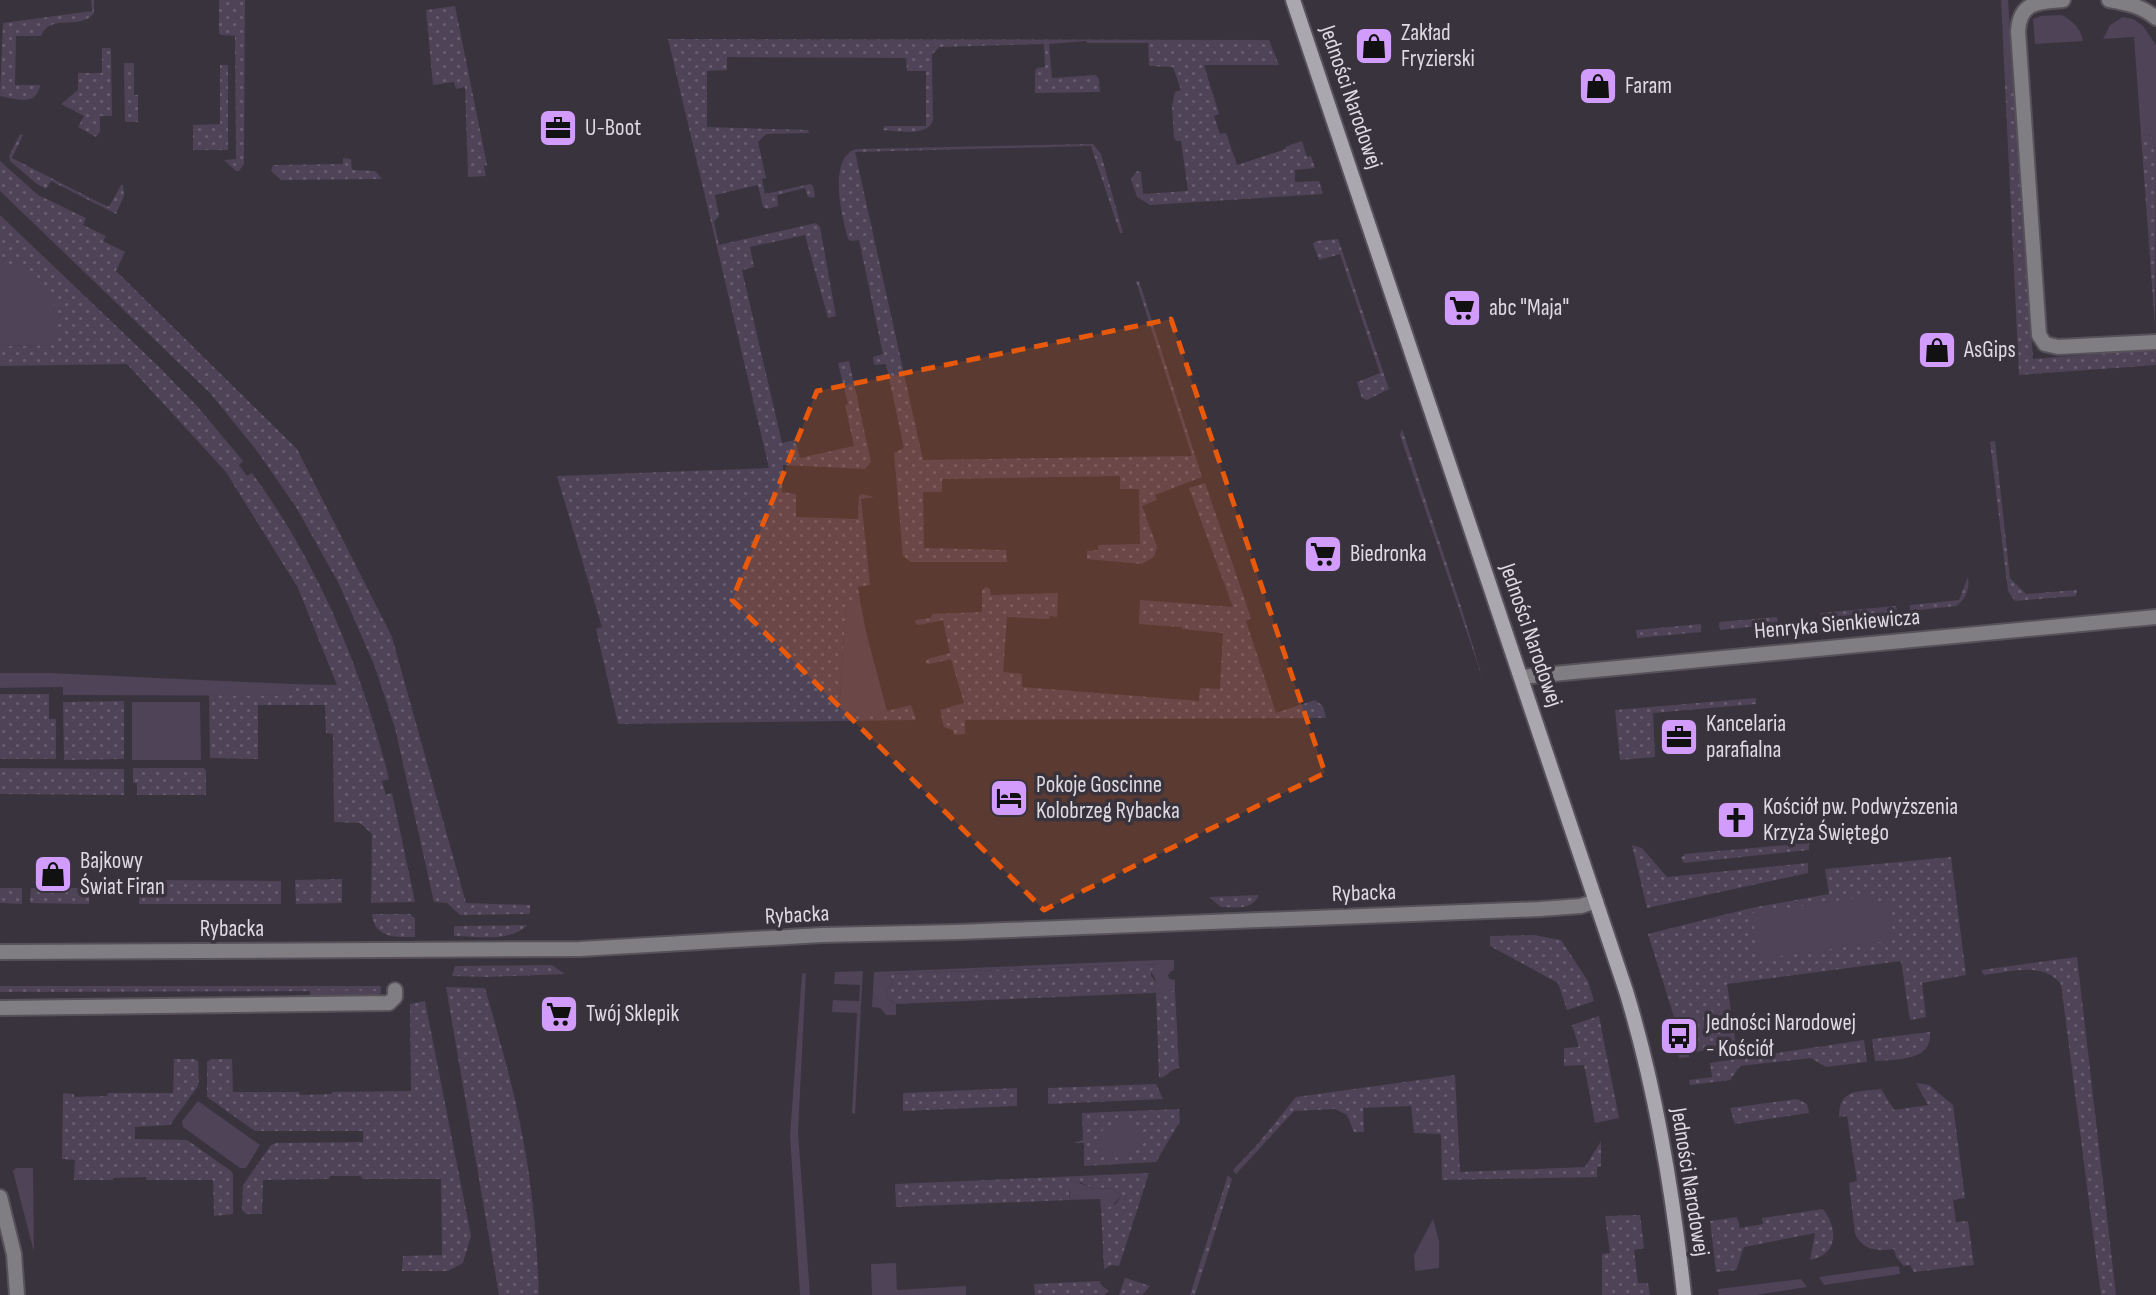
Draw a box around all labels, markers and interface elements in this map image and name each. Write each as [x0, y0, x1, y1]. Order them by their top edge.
place label: Zakład Fryzierski [1401, 19, 1475, 73]
street label: Jedności Narodowej [1313, 21, 1389, 172]
shop icon: Zakład Fryzierski [1353, 25, 1395, 67]
shop icon: Faram [1577, 65, 1619, 107]
place label: Faram [1625, 72, 1672, 100]
office icon: U-Boot [537, 107, 579, 149]
place label: U-Boot [585, 114, 641, 142]
supermarket icon: abc "Maja" [1441, 287, 1483, 329]
place label: abc "Maja" [1489, 294, 1569, 322]
shop icon: AsGips [1916, 329, 1958, 371]
place label: AsGips [1963, 336, 2016, 364]
supermarket icon: Biedronka [1302, 533, 1344, 575]
place label: Biedronka [1350, 540, 1427, 568]
street label: Jedności Narodowej [1493, 559, 1569, 710]
street label: Henryka Sienkiewicza [1753, 603, 1921, 645]
place label: Kancelaria parafialna [1706, 710, 1786, 764]
office icon: Kancelaria parafialna [1658, 716, 1700, 758]
place label: Pokoje Goscinne Kolobrzeg Rybacka [1036, 771, 1180, 825]
hotel icon: Pokoje Goscinne Kolobrzeg Rybacka [988, 777, 1030, 819]
place label: Kościół pw. Podwyższenia Krzyża Świętego [1763, 793, 1958, 847]
church icon: Kościół pw. Podwyższenia Krzyża Świętego [1715, 799, 1757, 841]
place label: Bajkowy Świat Firan [80, 847, 165, 901]
shop icon: Bajkowy Świat Firan [32, 853, 74, 895]
street label: Rybacka [1331, 878, 1397, 908]
street label: Rybacka [764, 899, 830, 931]
street label: Rybacka [200, 915, 264, 943]
supermarket icon: Twój Sklepik [538, 993, 580, 1035]
place label: Twój Sklepik [586, 1000, 679, 1028]
place label: Jedności Narodowej - Kościół [1705, 1009, 1856, 1063]
bus stop icon: Jedności Narodowej - Kościół [1658, 1015, 1700, 1057]
street label: Jedności Narodowej [1664, 1105, 1716, 1258]

